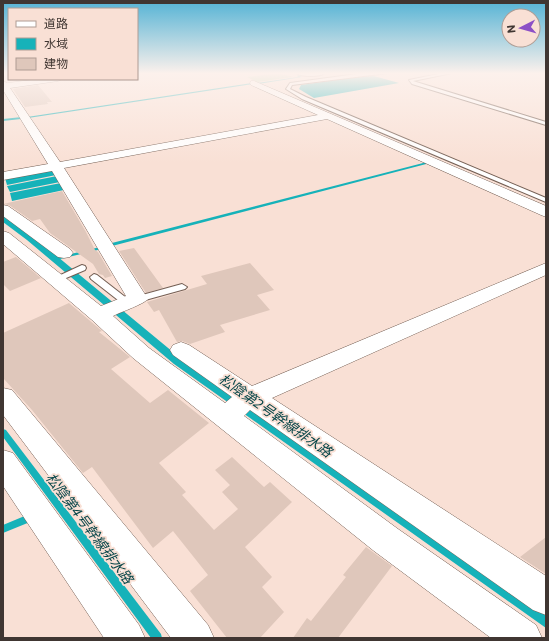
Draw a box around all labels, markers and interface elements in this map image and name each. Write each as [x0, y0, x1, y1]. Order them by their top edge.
legend [8, 8, 138, 80]
north arrow [501, 8, 541, 48]
text: 道路 [44, 16, 68, 30]
text: N [504, 24, 517, 34]
text: 水域 [44, 36, 68, 50]
text: 建物 [44, 56, 68, 70]
water label: 松陰第2号幹線排水路 [216, 370, 336, 461]
water label: 松陰第4号幹線排水路 [43, 469, 138, 588]

